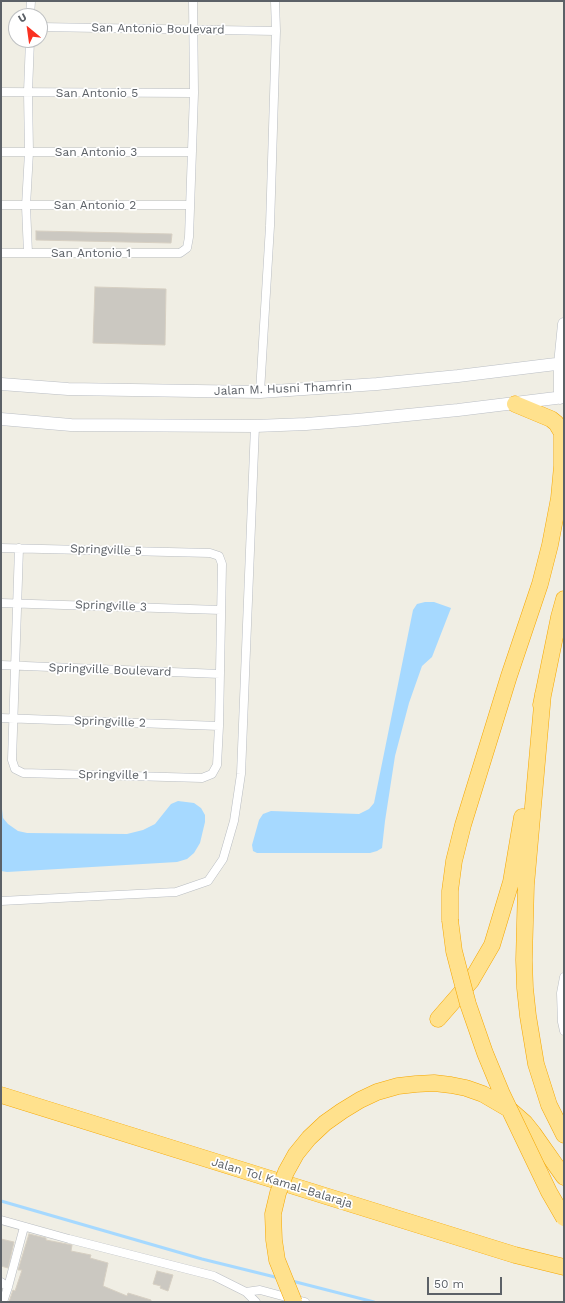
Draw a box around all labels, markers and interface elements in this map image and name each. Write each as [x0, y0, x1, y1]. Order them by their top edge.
north arrow [8, 8, 48, 48]
text: U [16, 10, 29, 26]
street label: San Antonio Boulevard [91, 21, 225, 37]
street label: San Antonio 5 [56, 86, 138, 100]
street label: San Antonio 3 [55, 145, 137, 159]
street label: San Antonio 2 [54, 198, 136, 212]
street label: San Antonio 1 [51, 246, 131, 260]
street label: Jalan M. Husni Thamrin [214, 379, 352, 399]
street label: Springville 5 [70, 542, 142, 558]
street label: Springville 3 [75, 598, 147, 614]
street label: Springville Boulevard [48, 661, 172, 679]
street label: Springville 2 [74, 714, 146, 730]
street label: Springville 1 [78, 767, 148, 783]
street label: Jalan Tol Kamal–Balaraja [210, 1155, 354, 1211]
scale bar [429, 1269, 504, 1295]
text: 50 m [434, 1277, 464, 1291]

